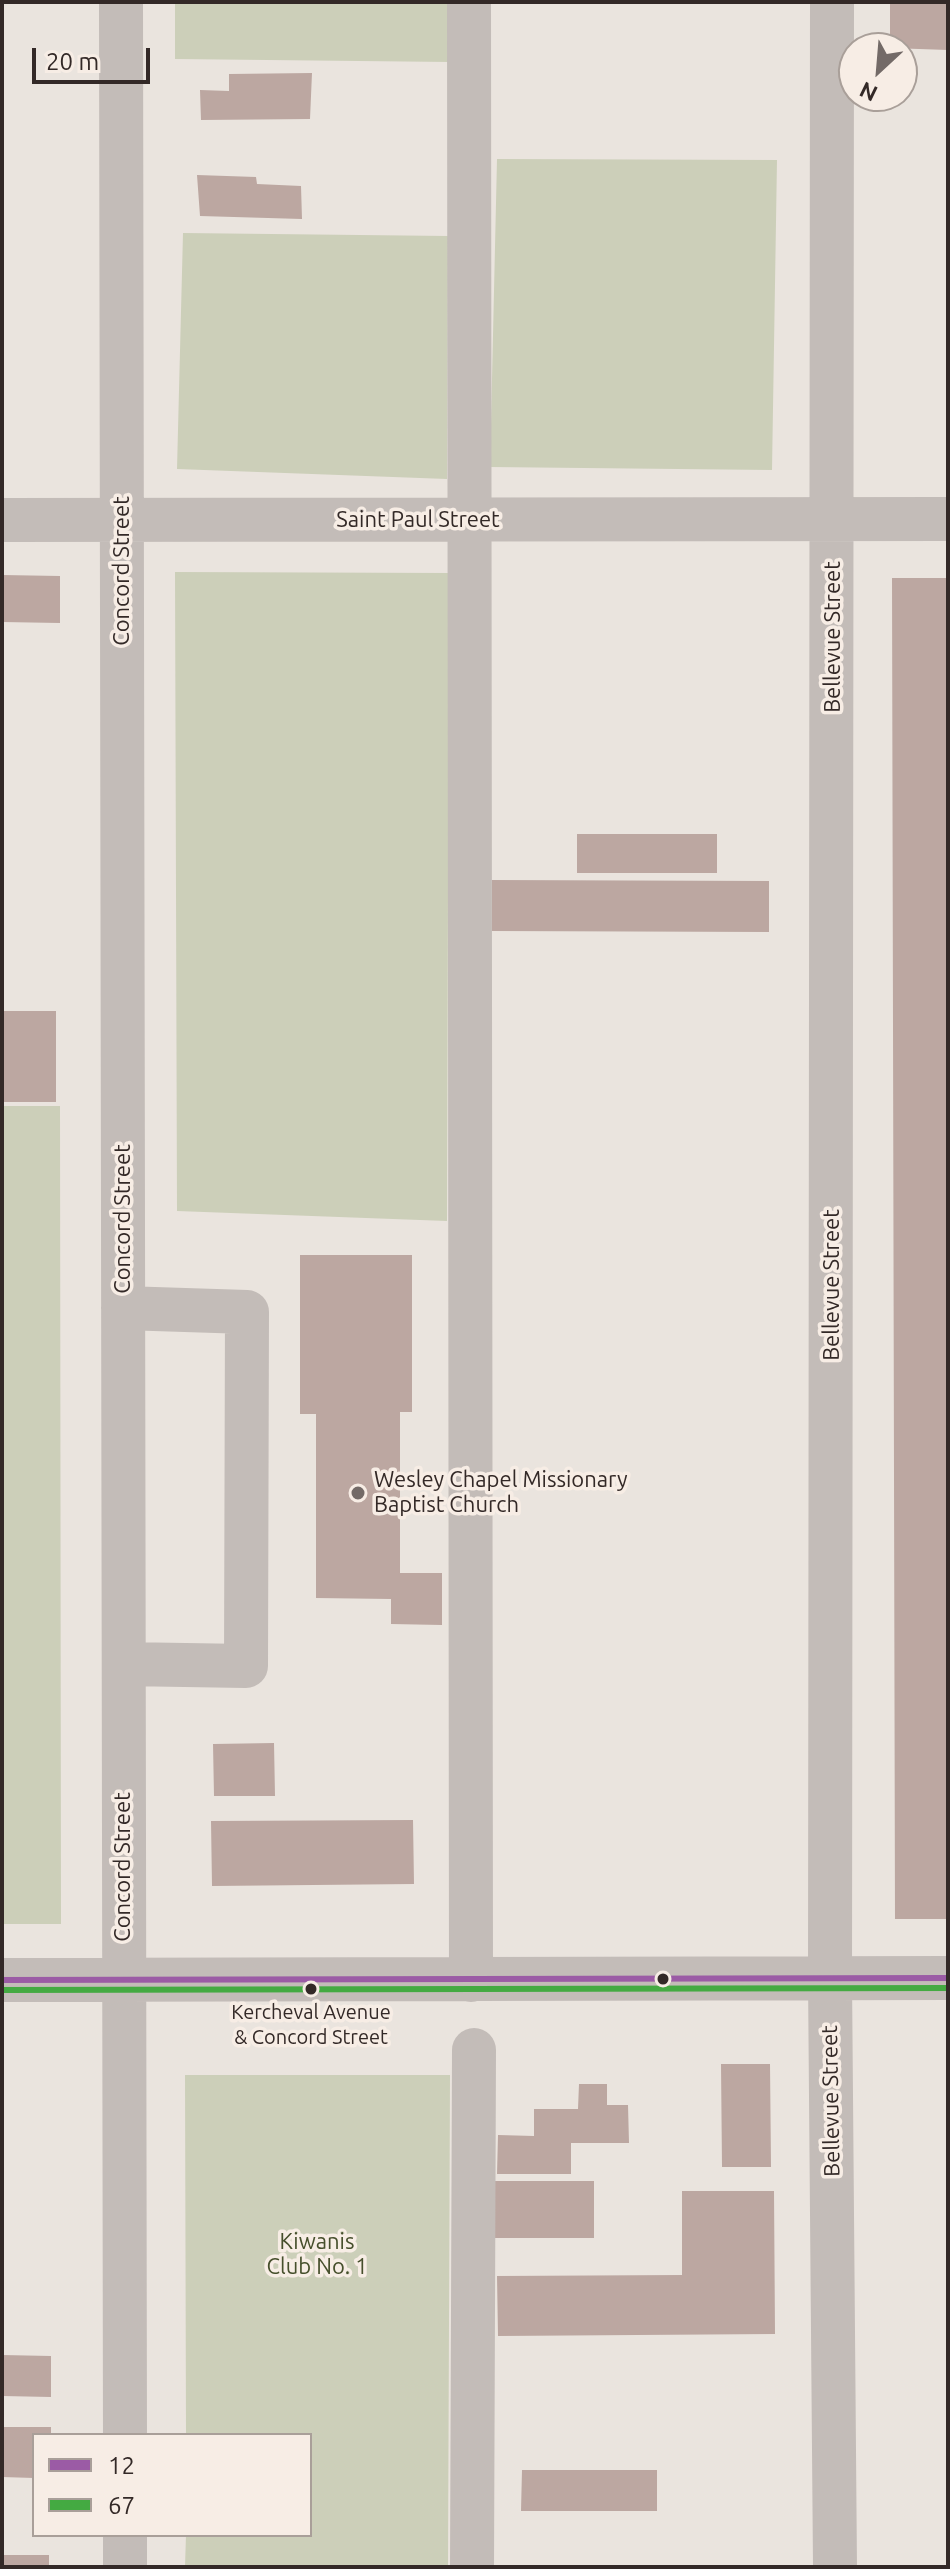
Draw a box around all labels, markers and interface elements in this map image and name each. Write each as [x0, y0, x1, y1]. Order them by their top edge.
scale bar [36, 32, 154, 82]
north arrow [838, 32, 918, 112]
text: 20 m [46, 48, 99, 75]
text: N [855, 77, 881, 107]
street label: Concord Street [109, 496, 135, 646]
street label: Saint Paul Street [336, 507, 500, 533]
street label: Bellevue Street [820, 561, 846, 713]
street label: Concord Street [110, 1144, 136, 1294]
street label: Bellevue Street [819, 1209, 845, 1361]
place label: Wesley Chapel Missionary Baptist Church [374, 1467, 628, 1518]
marker: Wesley Chapel Missionary Baptist Church [349, 1484, 367, 1502]
street label: Concord Street [110, 1792, 136, 1942]
unlabelled marker [655, 1971, 671, 1987]
marker: Kercheval Avenue & Concord Street [303, 1981, 319, 1997]
place label: Kercheval Avenue & Concord Street [231, 2000, 391, 2047]
street label: Bellevue Street [816, 2025, 846, 2177]
park label: Kiwanis Club No. 1 [266, 2229, 368, 2280]
legend [32, 2433, 312, 2537]
text: 12 [108, 2452, 135, 2479]
text: 67 [108, 2492, 135, 2519]

